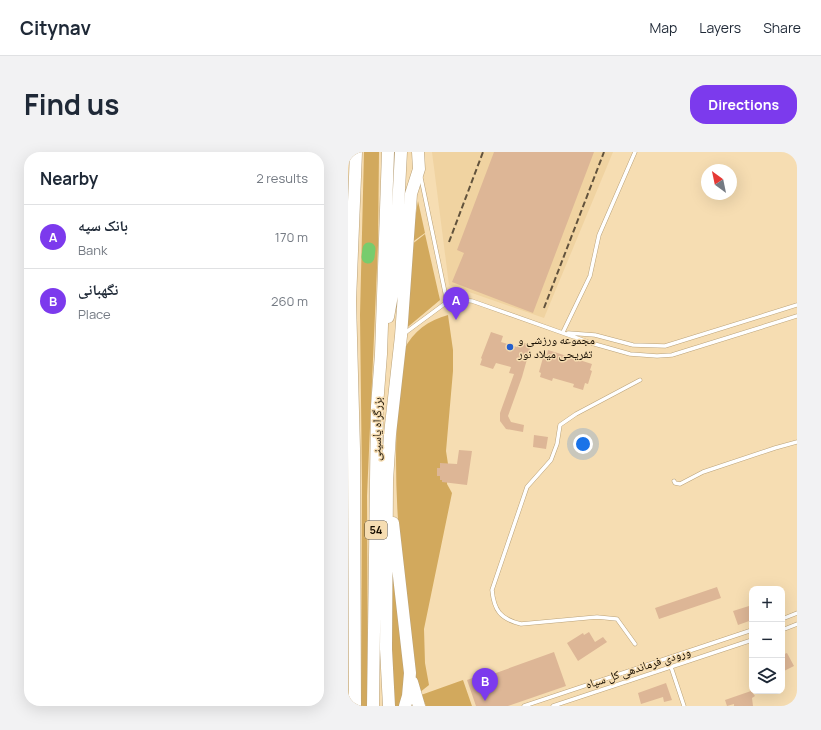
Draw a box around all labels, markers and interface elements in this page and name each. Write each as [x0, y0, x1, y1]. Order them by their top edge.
text: Citynav [20, 15, 91, 41]
text: Map [649, 18, 677, 37]
text: Layers [699, 18, 741, 37]
text: Share [763, 18, 801, 37]
text: Find us [24, 85, 119, 123]
button: Directions [690, 85, 797, 124]
north arrow [701, 164, 737, 200]
text: Nearby [40, 167, 98, 190]
text: 2 results [256, 169, 308, 187]
text: بانک سپه [78, 215, 128, 236]
text: A [49, 228, 57, 246]
text: 170 m [275, 228, 308, 246]
text: Bank [78, 241, 107, 259]
text: نگهبانی [78, 279, 118, 300]
pin: A [443, 287, 469, 320]
text: B [49, 292, 57, 310]
text: 260 m [271, 292, 308, 310]
text: Place [78, 305, 111, 323]
place label: مجموعه ورزشی و تفریحی میلاد نور [517, 331, 595, 362]
marker: مجموعه ورزشی و تفریحی میلاد نور [505, 342, 515, 352]
street label: بزرگراه یاسینی [367, 397, 386, 461]
your location [573, 434, 593, 454]
road number: 54 [365, 521, 387, 539]
map controls [749, 586, 785, 694]
button: + [749, 586, 785, 622]
button: − [749, 622, 785, 658]
street label: ورودی فرماندهی کل سپاه [583, 643, 692, 693]
button: layers [749, 658, 785, 694]
pin: B [472, 668, 498, 701]

